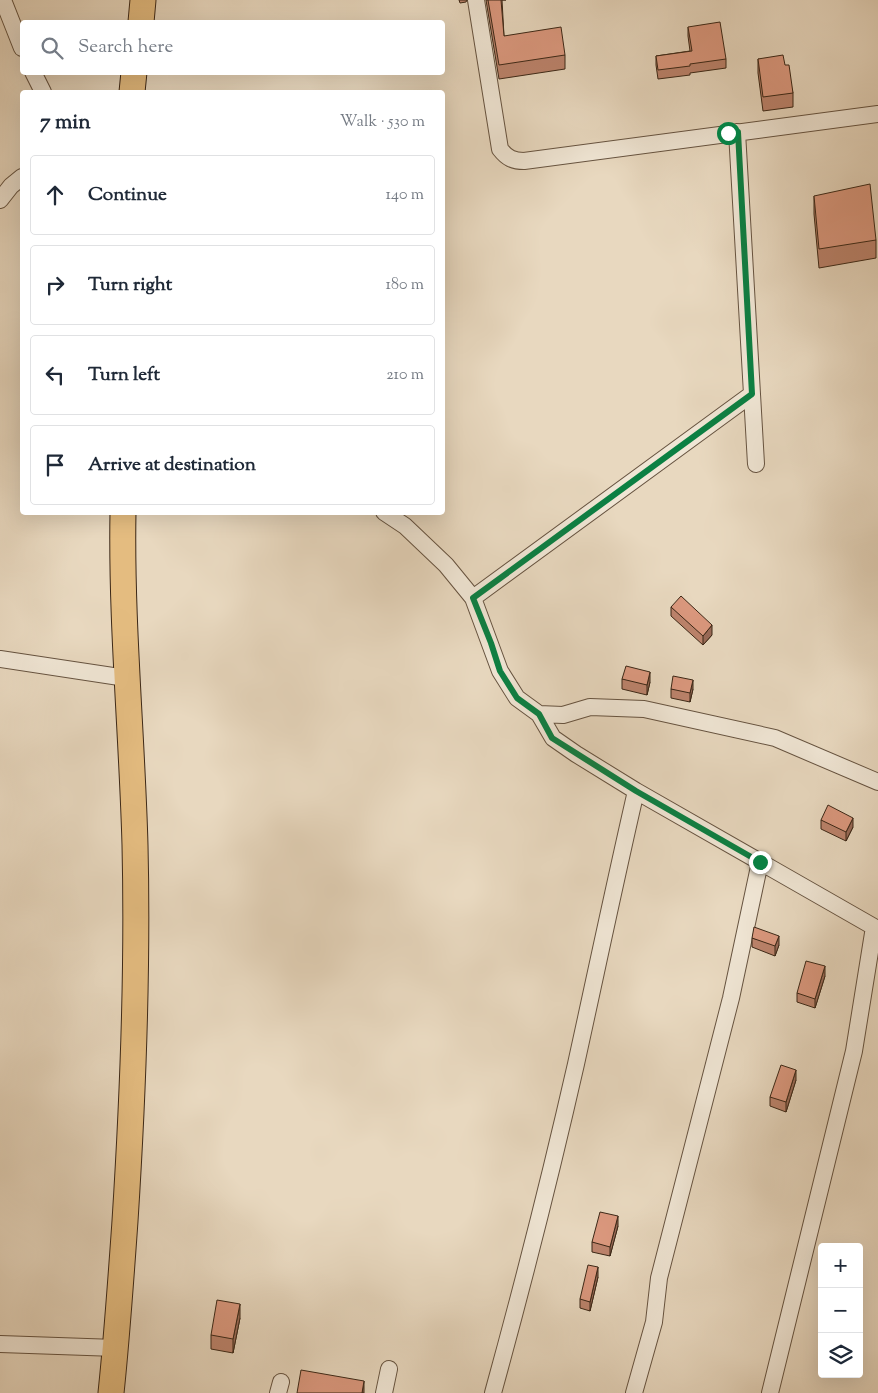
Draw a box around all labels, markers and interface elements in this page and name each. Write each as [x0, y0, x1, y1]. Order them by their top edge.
search box [20, 20, 445, 75]
icon: search [38, 34, 66, 62]
text: Search here [78, 34, 173, 61]
text: 7 min [40, 108, 91, 138]
text: Walk · 530 m [340, 111, 425, 134]
route start [717, 122, 740, 145]
icon: ahead [41, 181, 69, 209]
text: Continue [88, 182, 167, 209]
text: 140 m [386, 184, 424, 207]
icon: right [41, 271, 69, 299]
text: Turn right [88, 272, 172, 299]
text: 180 m [385, 274, 424, 297]
icon: left [41, 361, 69, 389]
text: Turn left [88, 362, 160, 389]
text: 210 m [386, 364, 424, 387]
icon: arrive [41, 451, 69, 479]
text: Arrive at destination [88, 452, 256, 479]
route end [749, 851, 772, 874]
map controls [818, 1243, 863, 1378]
button: + [818, 1243, 863, 1288]
button: − [818, 1288, 863, 1333]
button: layers [818, 1333, 863, 1378]

